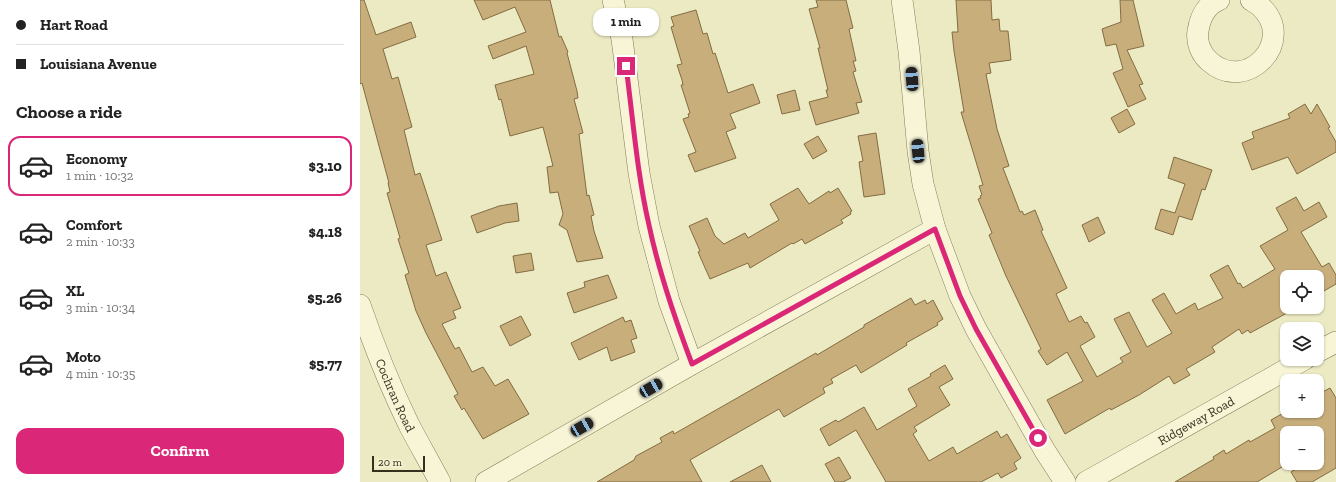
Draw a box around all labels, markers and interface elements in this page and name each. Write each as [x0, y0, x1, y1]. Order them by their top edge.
callout: 1 min [593, 8, 659, 36]
text: 1 min [611, 14, 641, 29]
text: Hart Road [40, 16, 108, 34]
text: Louisiana Avenue [40, 55, 157, 73]
route end [617, 57, 635, 75]
car [905, 67, 919, 91]
text: Choose a ride [16, 101, 122, 123]
car [911, 139, 925, 163]
icon: car [18, 148, 54, 184]
text: Economy [66, 150, 127, 168]
text: $3.10 [309, 157, 342, 175]
text: 1 min · 10:32 [66, 168, 133, 183]
icon: car [18, 214, 54, 250]
text: Comfort [66, 216, 122, 234]
text: $4.18 [309, 223, 342, 241]
text: 2 min · 10:33 [66, 234, 135, 249]
map controls [1280, 270, 1324, 470]
button: locate [1280, 270, 1324, 314]
icon: car [18, 280, 54, 316]
text: XL [66, 282, 84, 300]
text: $5.26 [307, 289, 342, 307]
text: 3 min · 10:34 [66, 300, 135, 315]
button: layers [1280, 322, 1324, 366]
icon: car [18, 346, 54, 382]
text: Moto [66, 348, 101, 366]
text: $5.77 [309, 355, 342, 373]
street label: Cochran Road [373, 357, 418, 435]
text: 4 min · 10:35 [66, 366, 135, 381]
button: + [1280, 374, 1324, 418]
car [638, 377, 664, 399]
street label: Ridgeway Road [1155, 393, 1237, 448]
car [569, 416, 595, 438]
button: − [1280, 426, 1324, 470]
button: Confirm [16, 428, 344, 474]
route start [1029, 429, 1047, 447]
scale bar [372, 454, 425, 473]
text: 20 m [378, 456, 402, 469]

